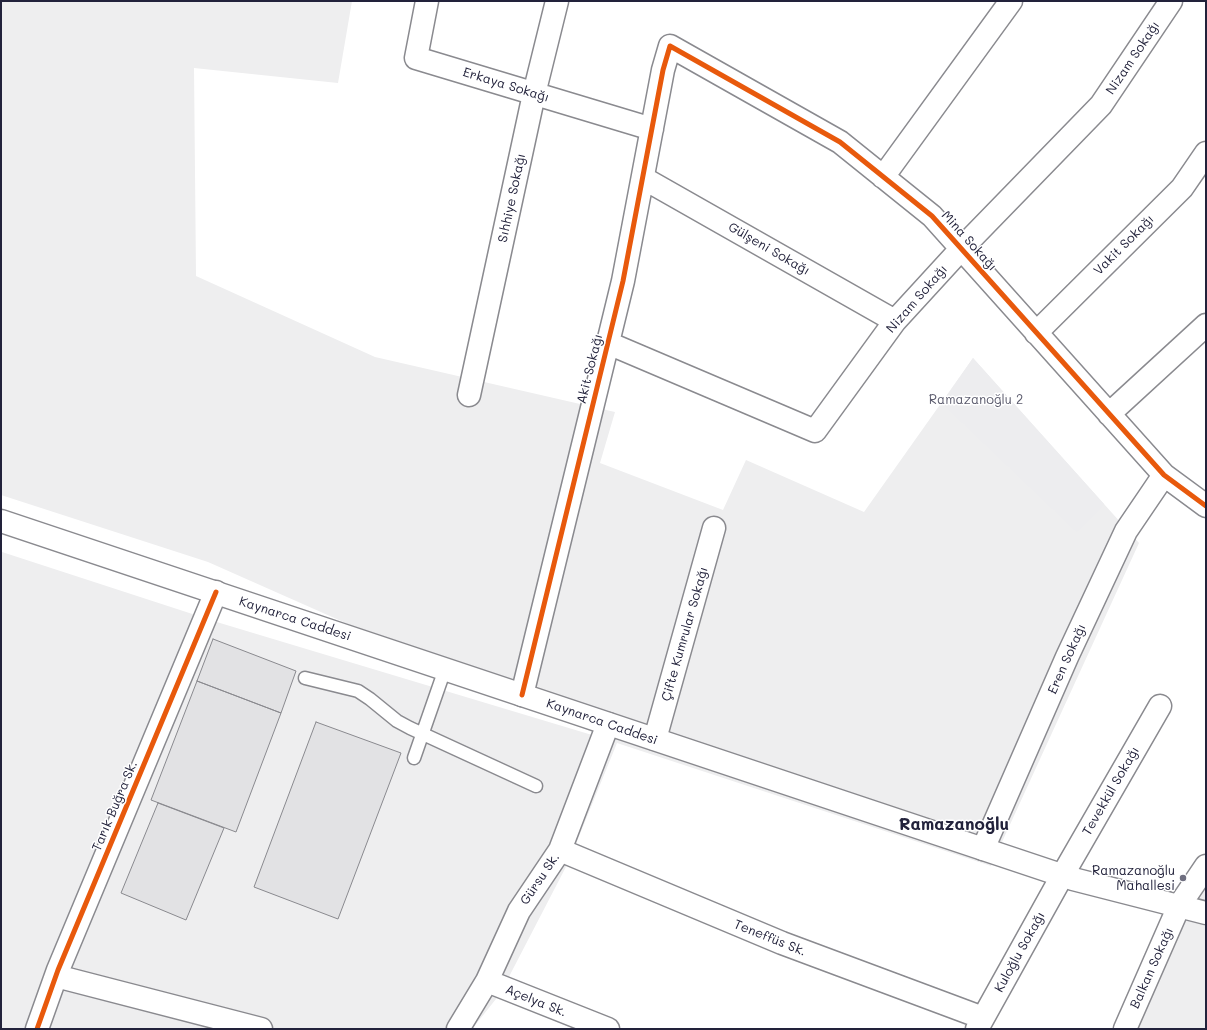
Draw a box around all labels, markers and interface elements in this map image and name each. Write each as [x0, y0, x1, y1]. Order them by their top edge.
street label: Nizam Sokağı [1103, 18, 1163, 98]
street label: Erkaya Sokağı [461, 64, 551, 106]
street label: Sıhhiye Sokağı [495, 152, 529, 244]
street label: Mina Sokağı [938, 208, 1000, 274]
street label: Vakit Sokağı [1091, 212, 1157, 278]
street label: Gülşeni Sokağı [725, 219, 813, 279]
street label: Nizam Sokağı [883, 262, 951, 336]
street label: Akit Sokağı [574, 332, 606, 406]
park label: Ramazanoğlu 2 [929, 392, 1023, 408]
street label: Çifte Kumrular Sokağı [658, 565, 712, 703]
street label: Kaynarca Caddesi [237, 594, 353, 644]
street label: Eren Sokağı [1045, 622, 1089, 696]
street label: Kaynarca Caddesi [544, 696, 660, 748]
street label: Tevekkül Sokağı [1079, 744, 1143, 838]
street label: Tarık Buğra Sk. [89, 758, 141, 854]
district label: Ramazanoğlu [899, 815, 1009, 835]
street label: Gürsu Sk. [517, 850, 563, 908]
place label: Ramazanoğlu Mahallesi [1092, 863, 1175, 894]
marker: Ramazanoğlu Mahallesi [1178, 873, 1188, 883]
street label: Kuloğlu Sokağı [991, 909, 1049, 995]
street label: Teneffüs Sk. [732, 916, 808, 960]
street label: Balkan Sokağı [1127, 925, 1177, 1011]
street label: Açelya Sk. [503, 982, 569, 1020]

